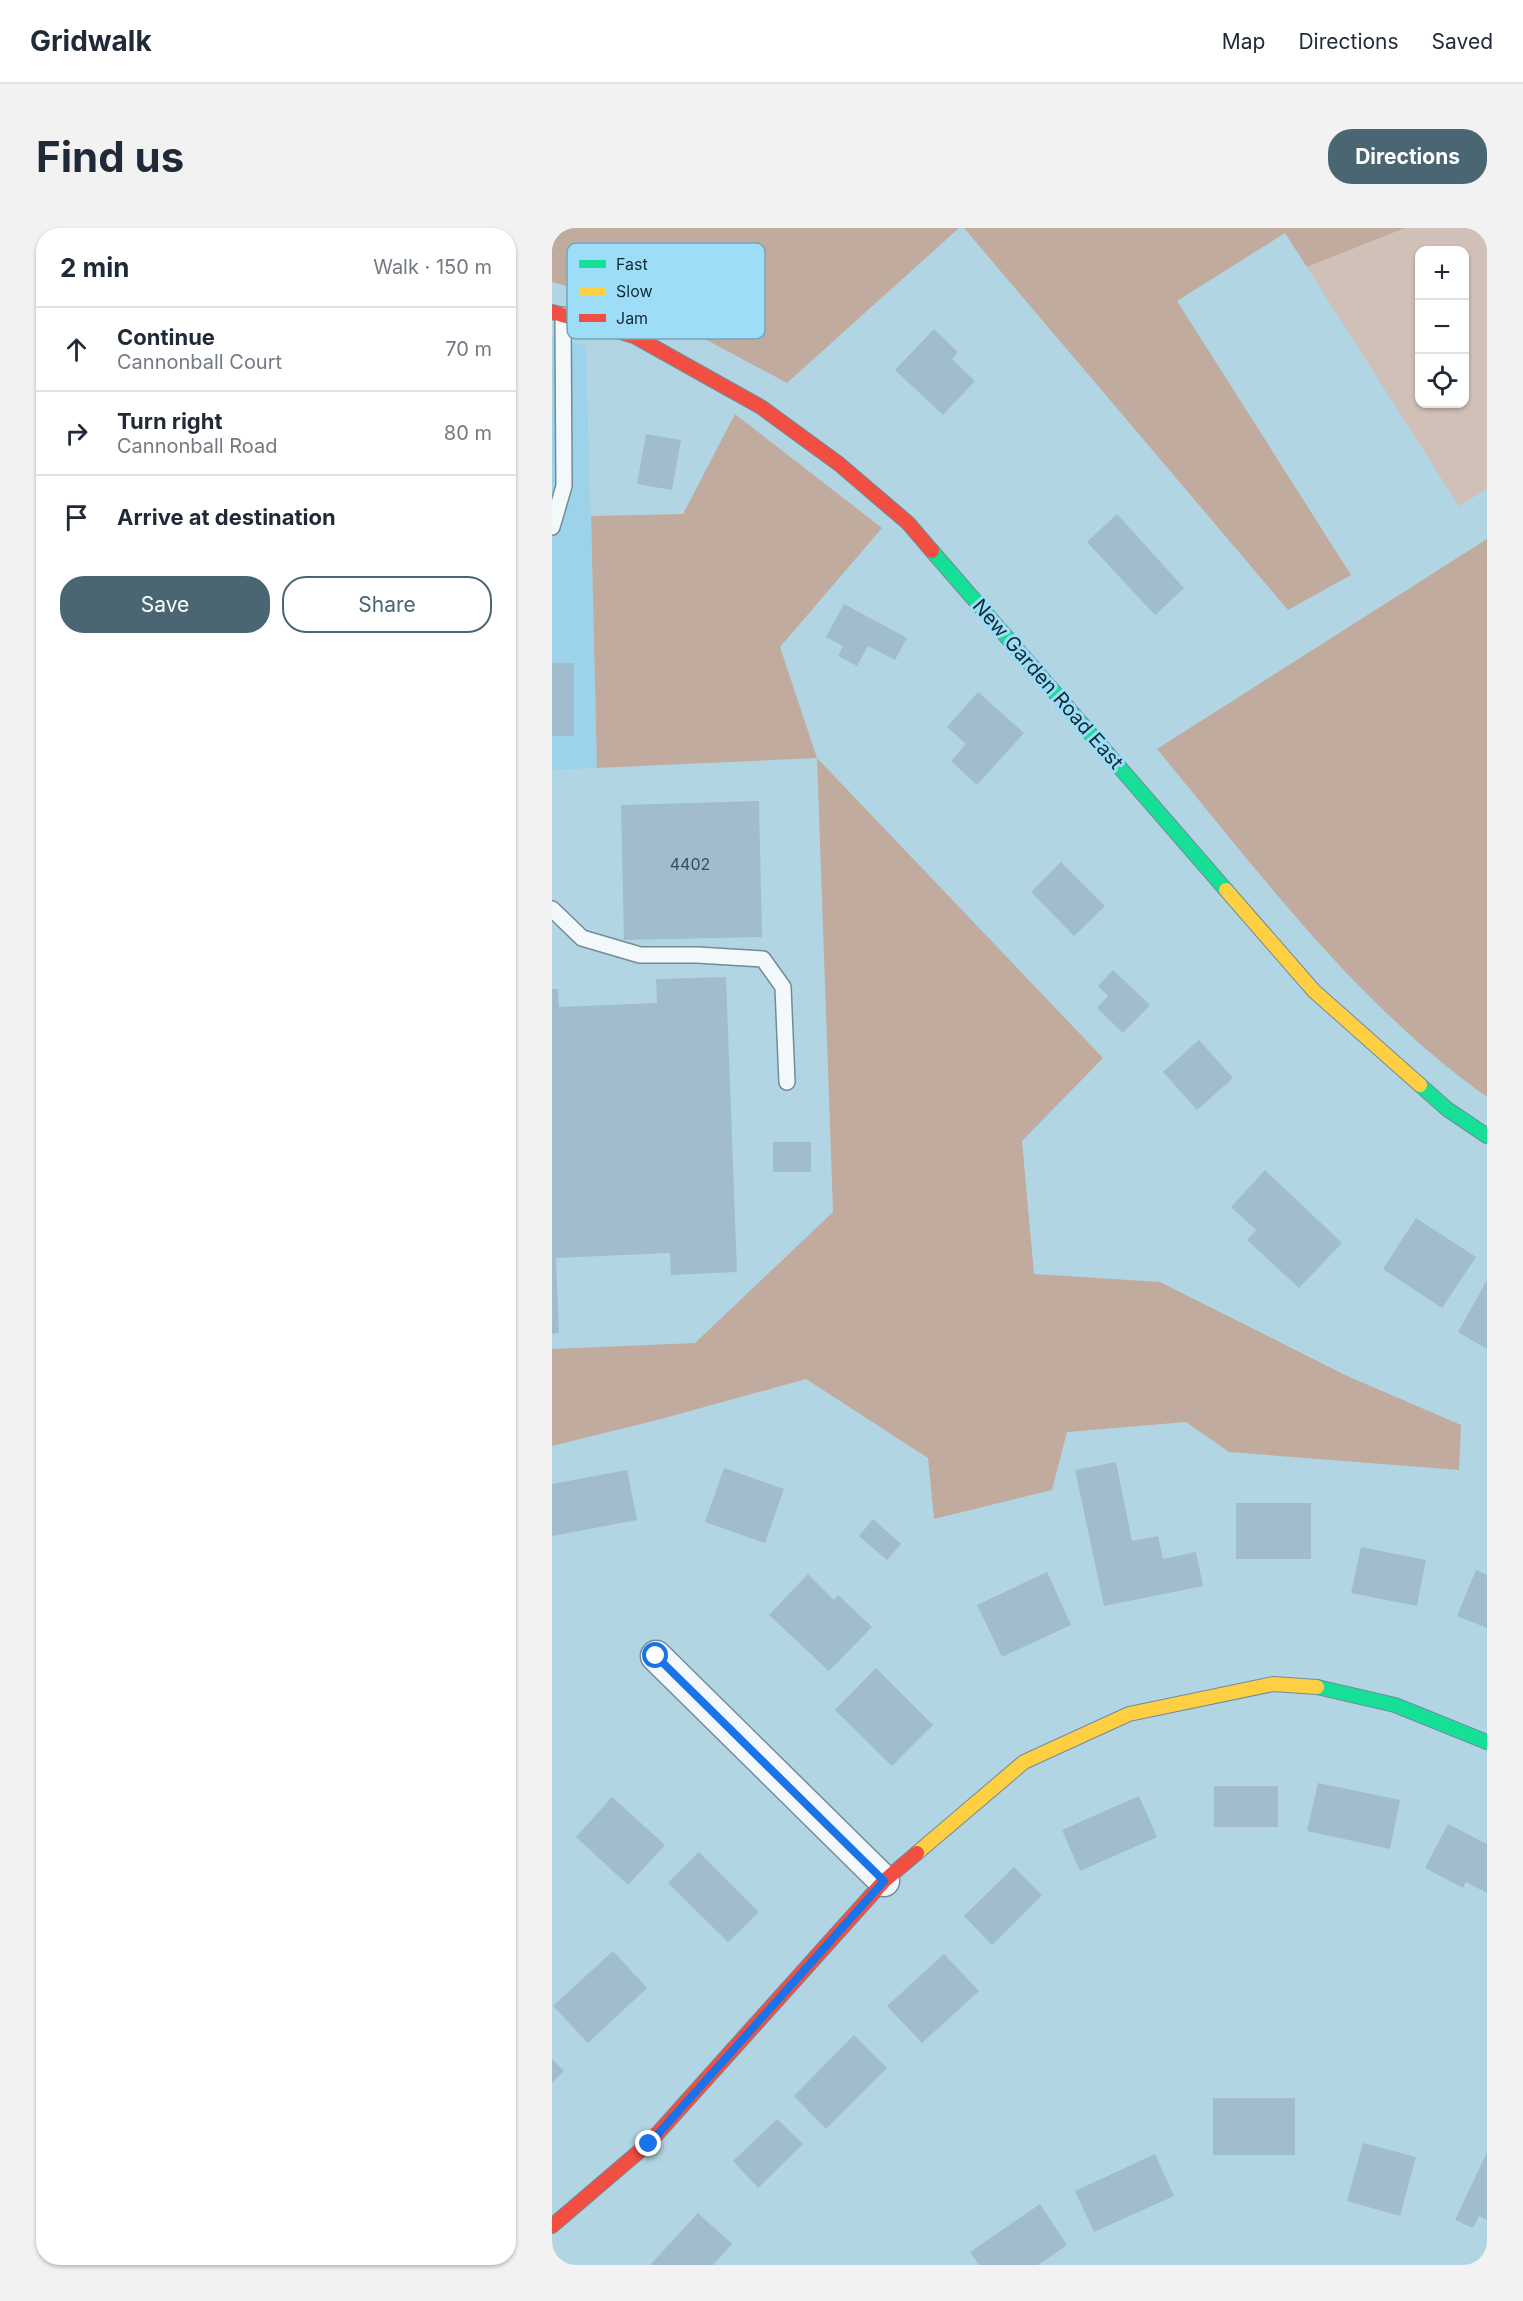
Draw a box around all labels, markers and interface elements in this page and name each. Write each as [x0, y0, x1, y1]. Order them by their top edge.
text: Gridwalk [30, 24, 152, 58]
text: Map [1222, 29, 1265, 54]
text: Directions [1298, 29, 1399, 54]
text: Saved [1432, 29, 1493, 54]
button: Directions [1328, 129, 1487, 184]
text: Find us [36, 131, 184, 182]
legend [567, 243, 765, 339]
map controls [1415, 246, 1469, 408]
button: + [1415, 246, 1469, 300]
text: 2 min [60, 252, 130, 283]
text: Fast [616, 254, 648, 274]
text: Walk · 150 m [373, 255, 492, 279]
text: Slow [616, 281, 653, 301]
button: − [1415, 300, 1469, 354]
text: Jam [616, 308, 648, 328]
text: Continue [117, 324, 215, 350]
icon: ahead [60, 333, 93, 366]
text: 70 m [445, 337, 492, 361]
text: Cannonball Court [117, 350, 282, 374]
button: locate [1415, 354, 1469, 408]
text: Turn right [117, 408, 223, 434]
icon: right [60, 417, 93, 450]
text: 80 m [444, 421, 492, 445]
text: Cannonball Road [117, 434, 278, 458]
icon: arrive [60, 501, 93, 534]
text: Arrive at destination [117, 504, 336, 530]
button: Save [60, 576, 270, 633]
button: Share [282, 576, 492, 633]
street label: New Garden Road East [968, 594, 1129, 774]
house number: 4402 [670, 854, 710, 874]
route start [642, 1642, 668, 1668]
route end [635, 2130, 661, 2156]

